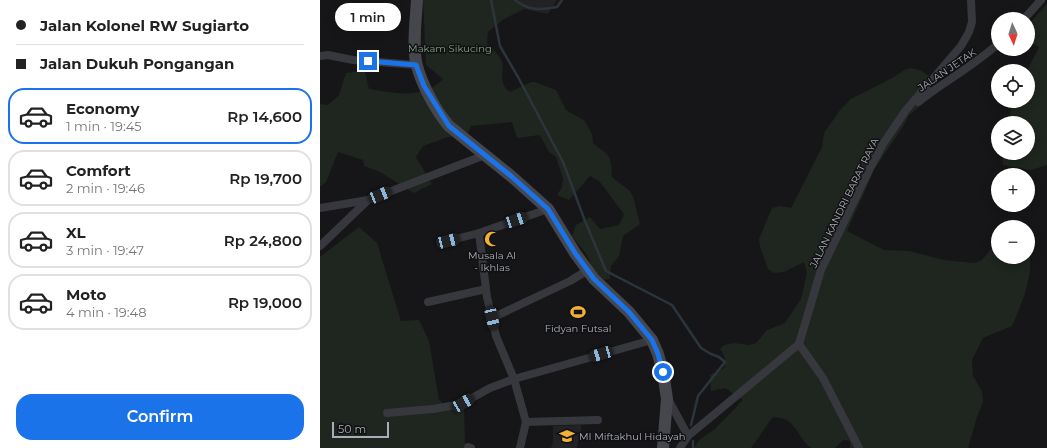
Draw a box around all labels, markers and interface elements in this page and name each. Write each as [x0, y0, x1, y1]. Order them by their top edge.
callout: 1 min [335, 3, 401, 31]
text: 1 min [351, 9, 385, 25]
north arrow [991, 12, 1035, 56]
map controls [991, 12, 1035, 264]
text: Jalan Kolonel RW Sugiarto [40, 16, 249, 35]
park label: Makam Sikucing [408, 42, 492, 55]
street label: JALAN JETAK [915, 45, 979, 95]
route end [359, 52, 377, 70]
text: Jalan Dukuh Pongangan [40, 54, 234, 73]
button: locate [991, 64, 1035, 108]
icon: car [18, 98, 54, 134]
text: Economy [66, 99, 139, 118]
text: Rp 14,600 [227, 107, 302, 126]
button: layers [991, 116, 1035, 160]
text: 1 min · 19:45 [66, 118, 142, 134]
street label: JALAN KANDRI BARAT RAYA [806, 135, 882, 271]
icon: car [18, 160, 54, 196]
text: Comfort [66, 161, 131, 180]
button: + [991, 168, 1035, 212]
text: Rp 19,700 [229, 169, 302, 188]
text: 2 min · 19:46 [66, 180, 145, 196]
car [367, 185, 393, 205]
car [503, 211, 529, 229]
button: − [991, 220, 1035, 264]
icon: car [18, 222, 54, 258]
text: XL [66, 223, 85, 242]
mosque icon: Musala Al - Ikhlas [483, 230, 501, 248]
text: Rp 24,800 [224, 231, 302, 250]
car [435, 232, 461, 250]
text: 3 min · 19:47 [66, 242, 144, 258]
place label: Musala Al - Ikhlas [468, 249, 516, 274]
icon: car [18, 284, 54, 320]
text: Moto [66, 285, 106, 304]
text: Rp 19,000 [228, 293, 302, 312]
sports icon: Fidyan Futsal [569, 303, 587, 321]
text: 4 min · 19:48 [66, 304, 147, 320]
car [483, 305, 501, 331]
place label: Fidyan Futsal [545, 322, 611, 335]
car [588, 345, 614, 363]
route start [654, 363, 672, 381]
car [450, 392, 476, 414]
button: Confirm [16, 394, 304, 440]
scale bar [332, 420, 389, 439]
text: 50 m [338, 422, 366, 436]
school or university icon: MI Miftakhul Hidayah [558, 427, 576, 445]
place label: MI Miftakhul Hidayah [579, 430, 686, 443]

